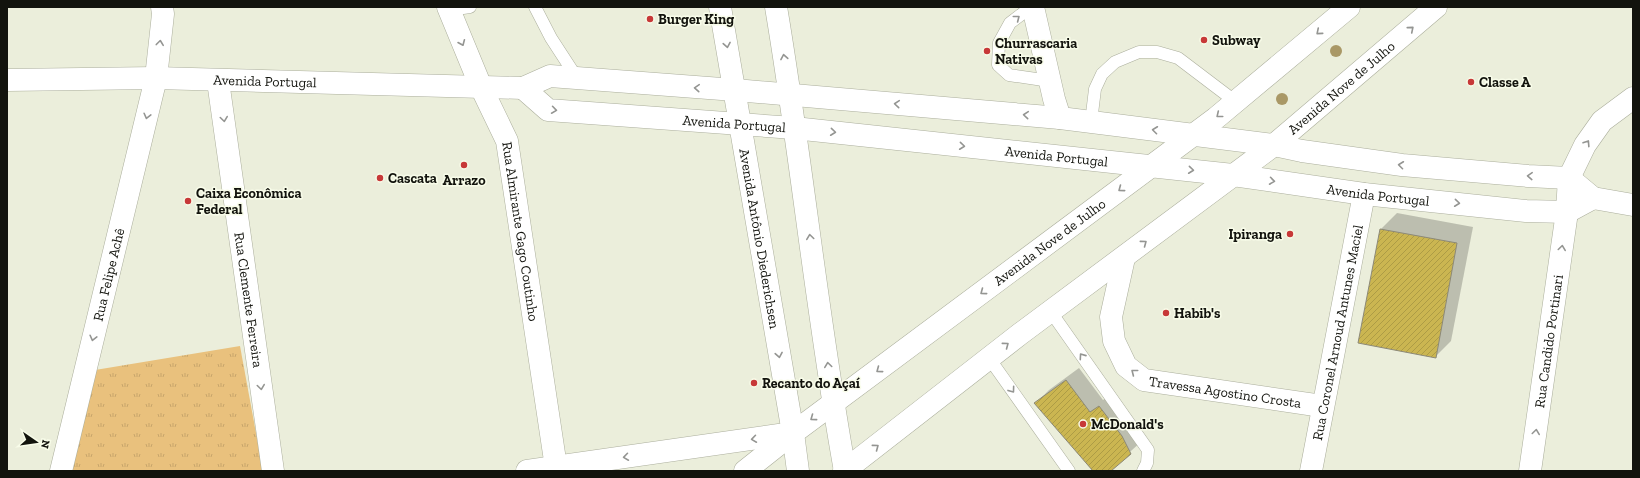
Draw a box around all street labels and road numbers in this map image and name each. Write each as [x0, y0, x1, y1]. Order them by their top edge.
street label: Avenida Nove de Julho [1284, 37, 1398, 138]
street label: Avenida Portugal [213, 71, 317, 91]
street label: Avenida Portugal [682, 111, 787, 136]
street label: Rua Almirante Gago Coutinho [499, 141, 542, 322]
street label: Avenida Portugal [1004, 142, 1109, 170]
street label: Avenida Antônio Diederichsen [736, 147, 783, 330]
street label: Avenida Portugal [1326, 180, 1431, 209]
street label: Avenida Nove de Julho [990, 195, 1109, 289]
street label: Rua Coronel Arnoud Antunes Maciel [1309, 223, 1366, 442]
street label: Rua Felipe Achê [89, 226, 128, 323]
street label: Rua Clemente Ferreira [231, 231, 267, 369]
street label: Rua Candido Portinari [1531, 273, 1566, 409]
street label: Travessa Agostino Crosta [1148, 372, 1303, 411]

